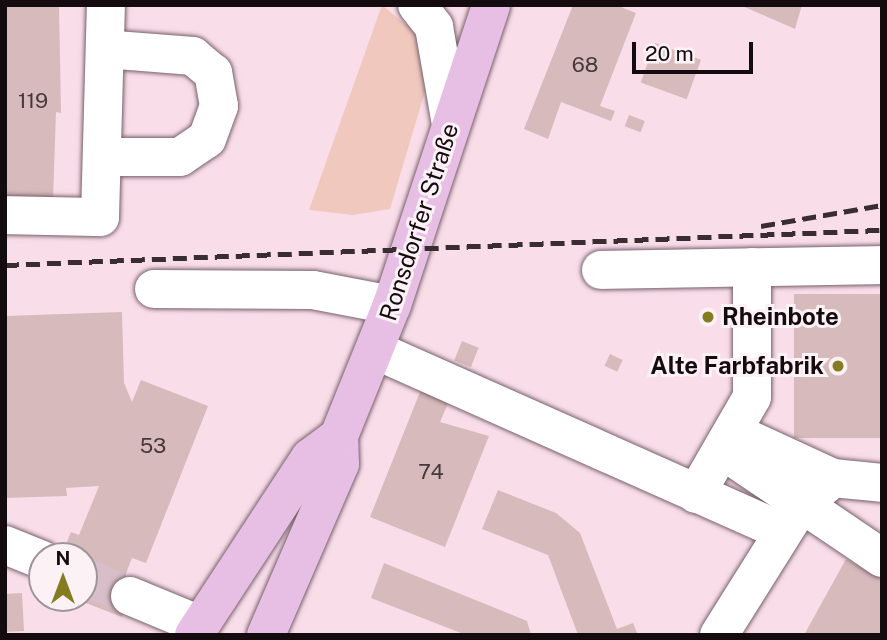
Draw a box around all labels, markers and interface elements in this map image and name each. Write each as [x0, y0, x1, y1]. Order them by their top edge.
scale bar [635, 28, 756, 72]
text: 20 m [645, 41, 694, 66]
house number: 68 [572, 52, 598, 78]
house number: 119 [18, 88, 48, 114]
street label: Ronsdorfer Straße [374, 120, 464, 324]
place label: Rheinbote [722, 303, 839, 331]
marker: Rheinbote [700, 309, 716, 325]
place label: Alte Farbfabrik [650, 352, 824, 380]
marker: Alte Farbfabrik [830, 358, 846, 374]
house number: 53 [140, 433, 166, 459]
house number: 74 [418, 459, 444, 485]
north arrow [28, 542, 98, 612]
text: N [56, 547, 70, 569]

